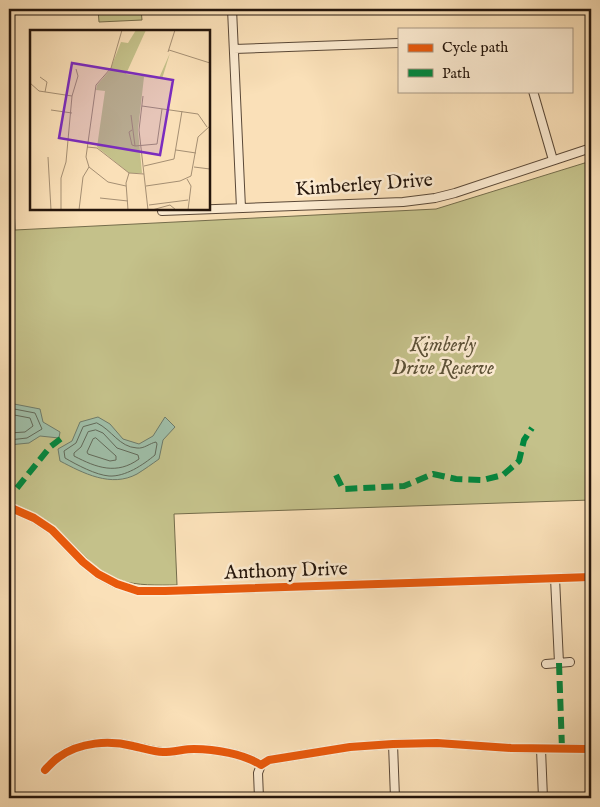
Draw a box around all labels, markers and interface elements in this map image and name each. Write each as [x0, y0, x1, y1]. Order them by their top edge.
legend [398, 28, 572, 92]
inset map [30, 30, 210, 210]
text: Cycle path [442, 38, 508, 57]
text: Path [442, 64, 470, 83]
street label: Kimberley Drive [294, 168, 434, 202]
park label: Kimberly Drive Reserve [392, 333, 494, 381]
street label: Anthony Drive [223, 556, 348, 586]

